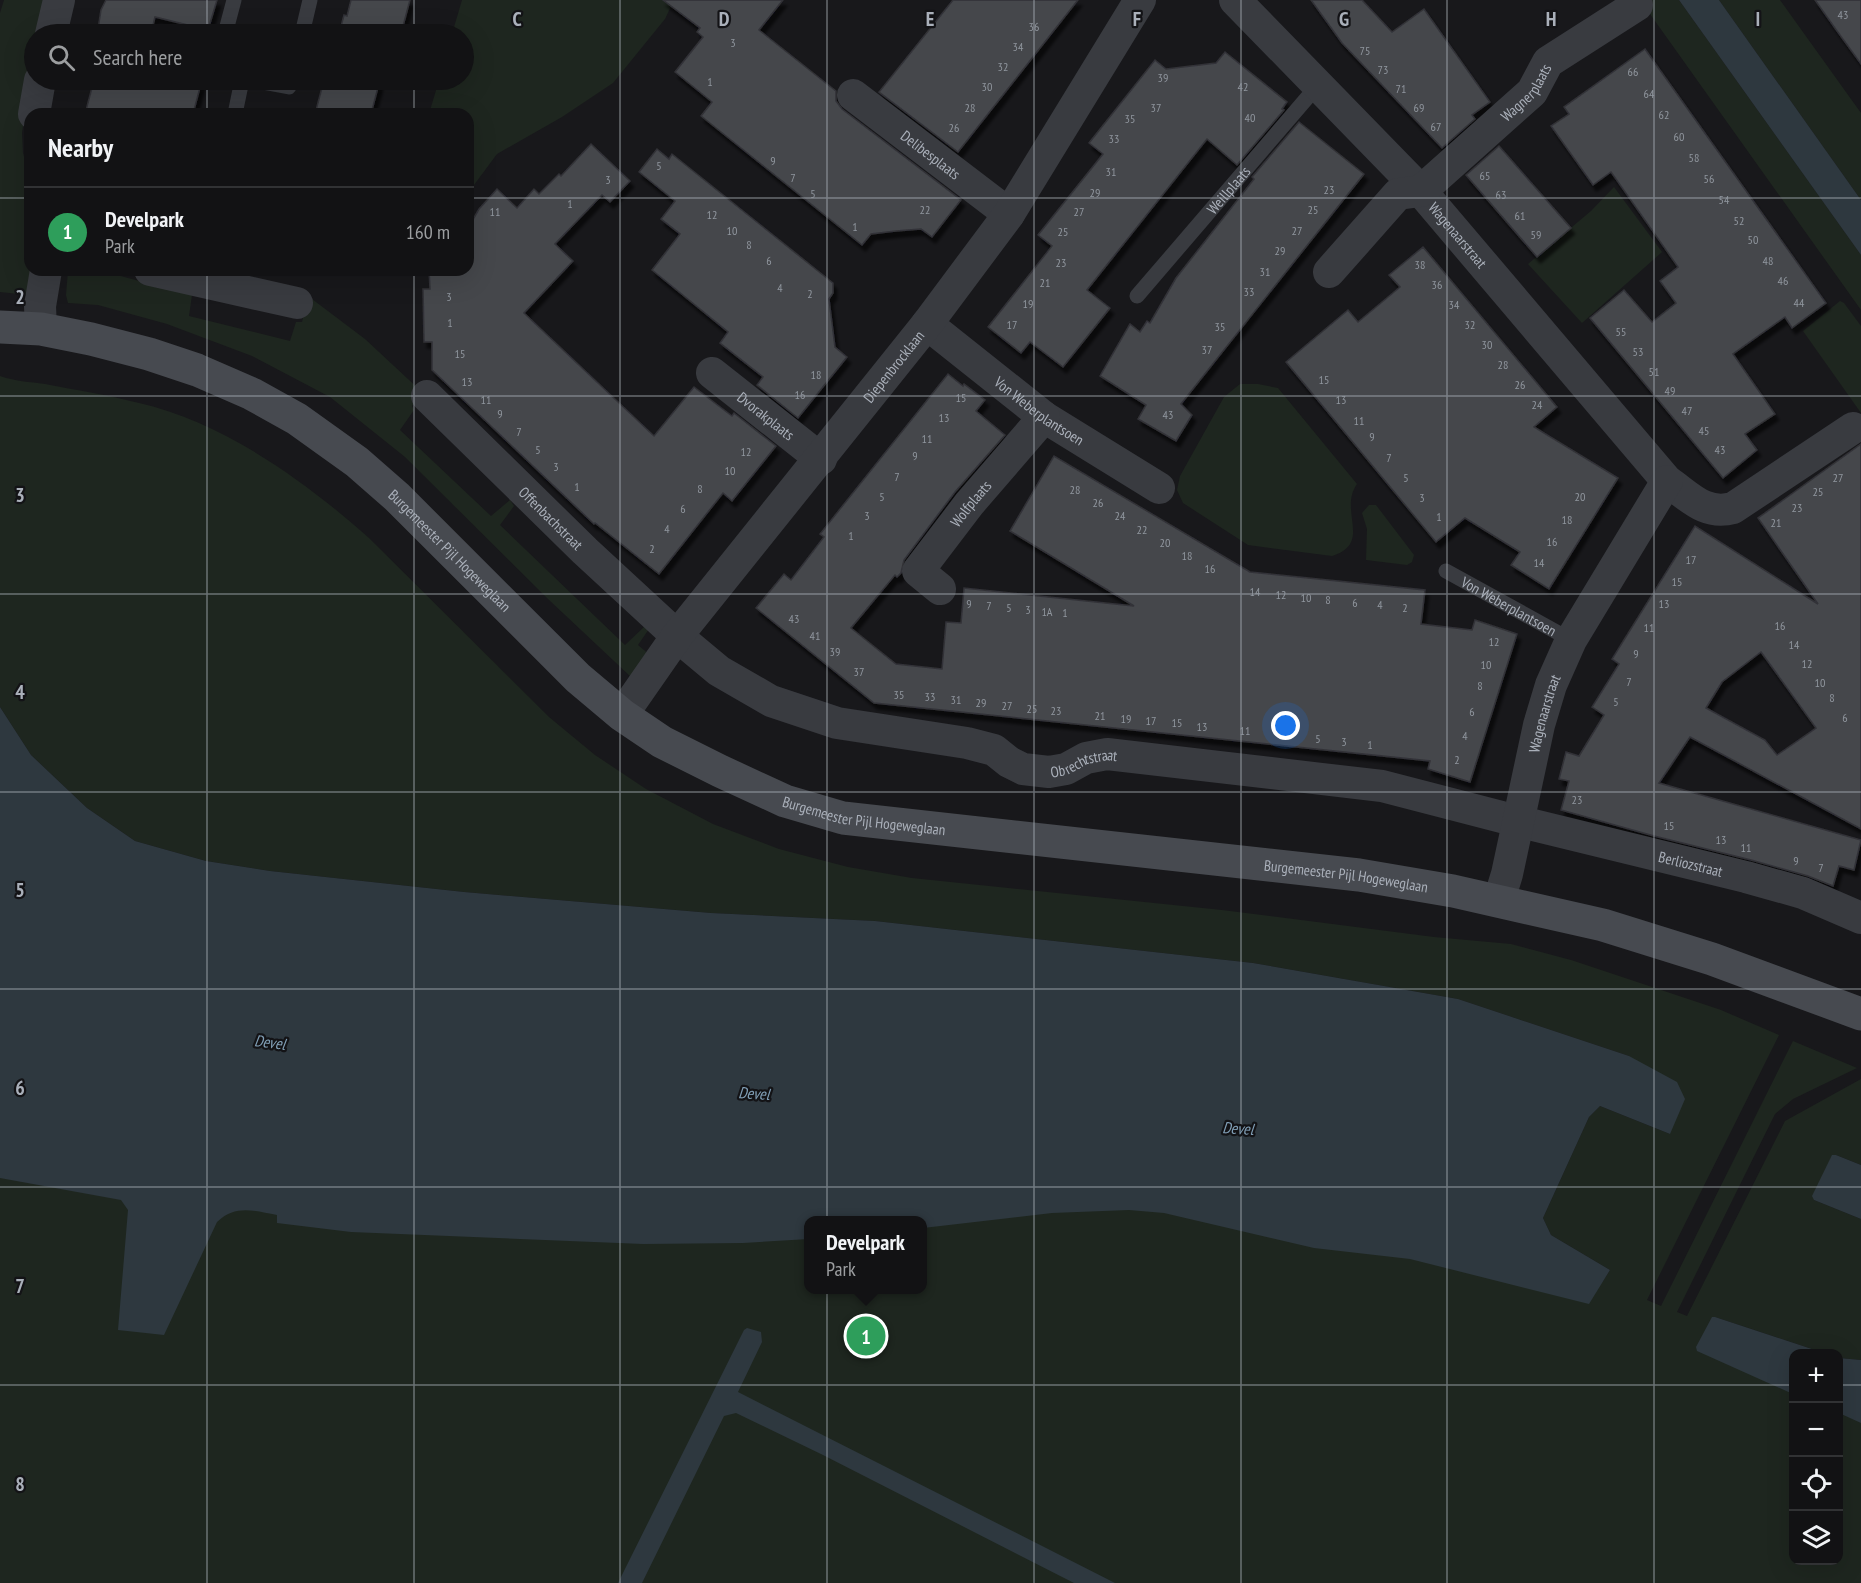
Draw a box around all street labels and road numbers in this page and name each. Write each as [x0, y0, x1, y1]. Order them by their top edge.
street label: Wagnerplaats [1496, 60, 1555, 125]
street label: Delibesplaats [897, 126, 964, 183]
street label: Weillplaats [1202, 162, 1254, 218]
street label: Wagenaarstraat [1425, 198, 1491, 272]
street label: Diepenbrocklaan [859, 326, 928, 406]
street label: Von Weberplantsoen [990, 371, 1088, 449]
street label: Dvorakplaats [734, 387, 798, 444]
street label: Wolfplaats [946, 476, 995, 530]
street label: Offenbachstraat [515, 482, 587, 554]
street label: Burgemeester Pijl Hogeweglaan [385, 485, 515, 615]
street label: Von Weberplantsoen [1457, 571, 1560, 640]
street label: Wagenaarstraat [1524, 671, 1564, 754]
street label: Obrechtstraat [1049, 745, 1119, 781]
street label: Burgemeester Pijl Hogeweglaan [780, 791, 947, 839]
street label: Berliozstraat [1657, 846, 1725, 880]
street label: Burgemeester Pijl Hogeweglaan [1263, 855, 1430, 896]

